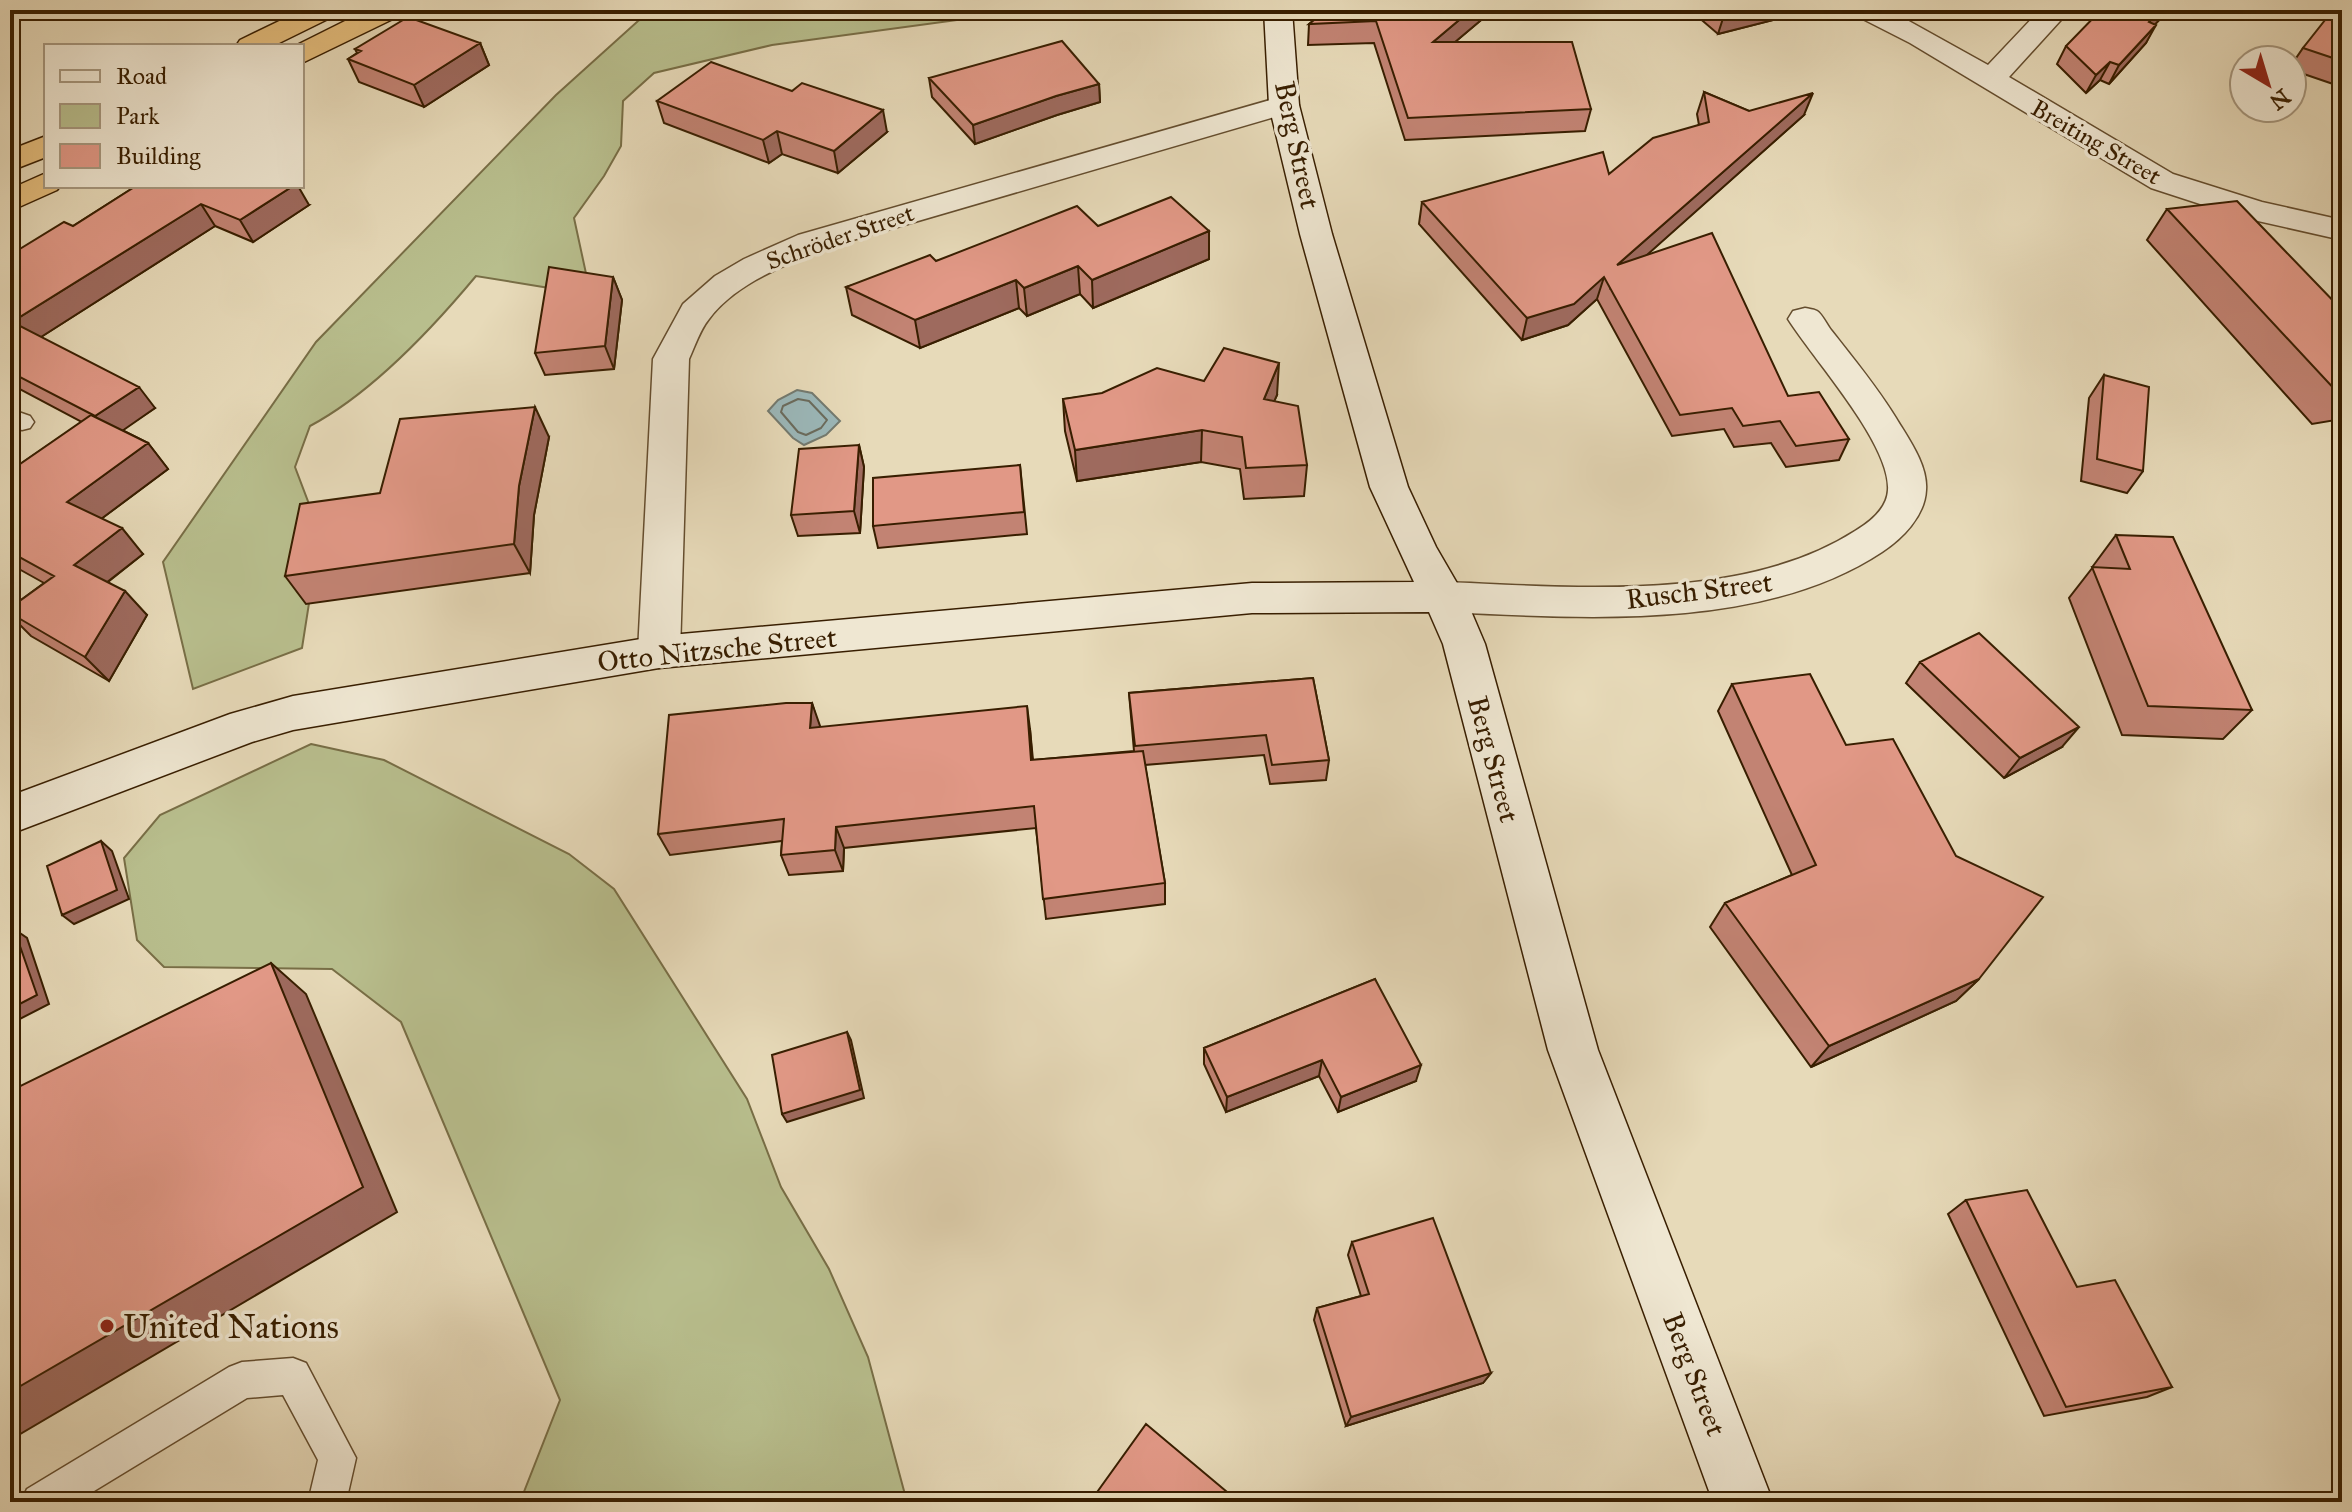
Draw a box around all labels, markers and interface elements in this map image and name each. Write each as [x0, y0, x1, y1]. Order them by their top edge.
legend [44, 44, 304, 188]
north arrow [2228, 44, 2308, 124]
text: Road [116, 61, 167, 91]
street label: Berg Street [1267, 78, 1328, 212]
text: N [2264, 83, 2296, 116]
street label: Breiting Street [2026, 93, 2167, 192]
text: Park [116, 101, 160, 131]
text: Building [116, 141, 201, 171]
street label: Schröder Street [762, 198, 918, 276]
street label: Rusch Street [1624, 564, 1775, 617]
street label: Otto Nitzsche Street [596, 620, 838, 679]
street label: Berg Street [1460, 692, 1527, 826]
place label: United Nations [123, 1306, 339, 1347]
street label: Berg Street [1655, 1308, 1734, 1441]
marker: United Nations [98, 1317, 116, 1335]

